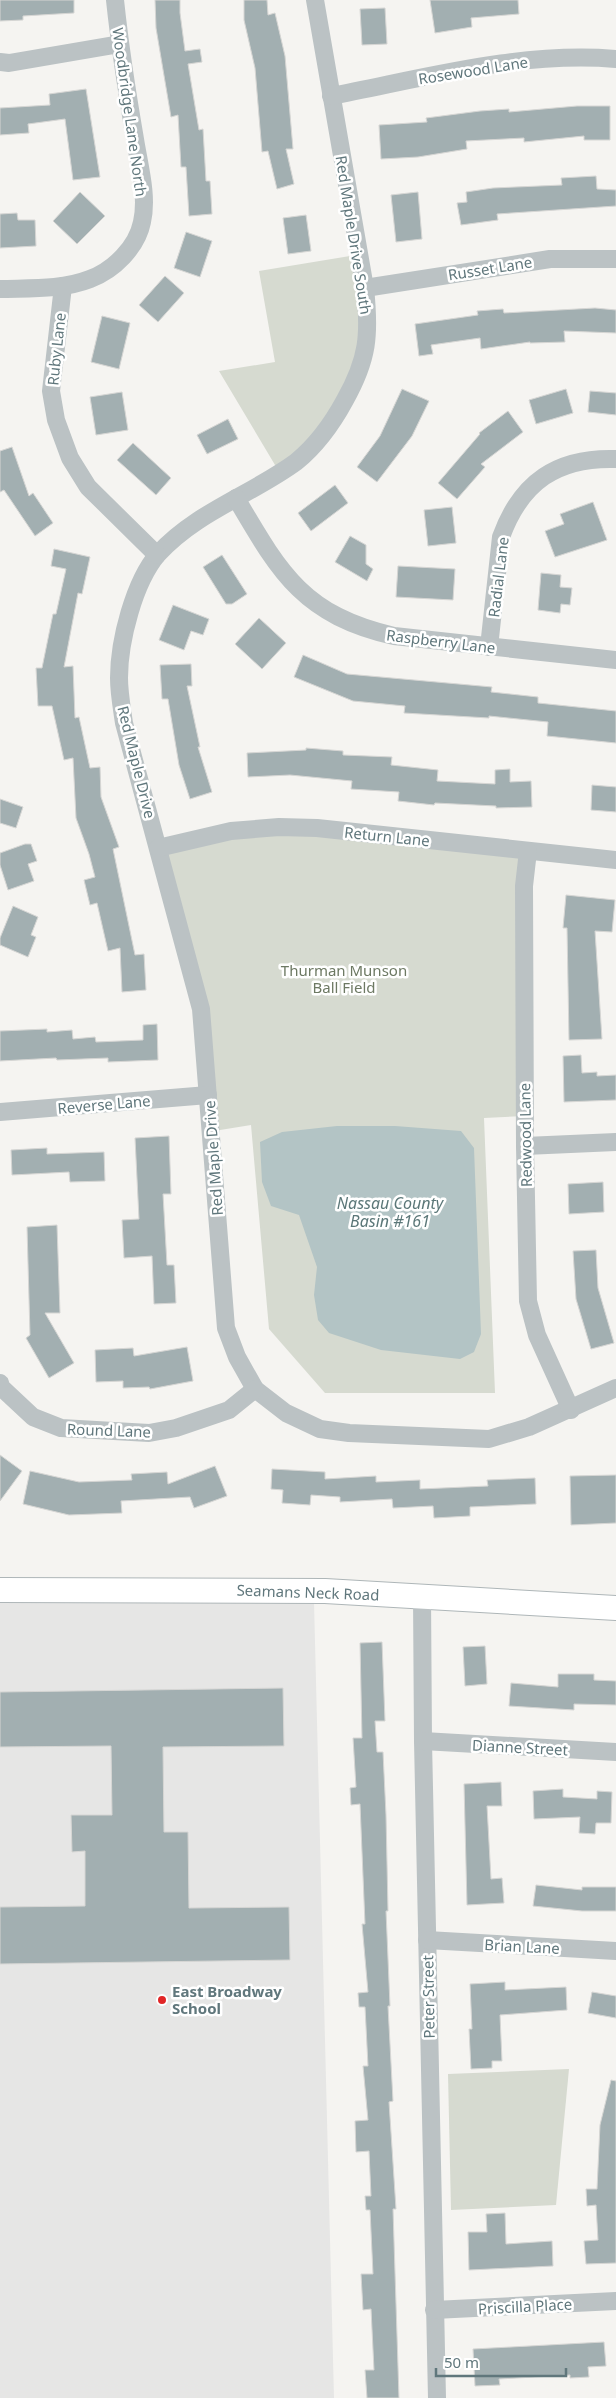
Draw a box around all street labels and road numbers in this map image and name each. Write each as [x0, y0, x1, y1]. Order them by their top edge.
street label: Woodbridge Lane North [108, 26, 152, 198]
street label: Rosewood Lane [417, 51, 529, 89]
street label: Red Maple Drive South [332, 154, 376, 316]
street label: Russet Lane [447, 251, 533, 285]
street label: Ruby Lane [42, 312, 70, 386]
street label: Radial Lane [483, 536, 513, 618]
street label: Raspberry Lane [385, 624, 497, 658]
street label: Red Maple Drive [113, 704, 161, 820]
street label: Return Lane [343, 822, 431, 850]
street label: Redwood Lane [514, 1083, 536, 1187]
street label: Reverse Lane [57, 1090, 151, 1118]
street label: Red Maple Drive [199, 1100, 227, 1216]
street label: Round Lane [67, 1419, 151, 1441]
street label: Seamans Neck Road [236, 1580, 380, 1604]
street label: Dianne Street [472, 1735, 569, 1760]
street label: Brian Lane [484, 1934, 560, 1958]
street label: Peter Street [417, 1955, 439, 2039]
street label: Priscilla Place [477, 2294, 573, 2318]

